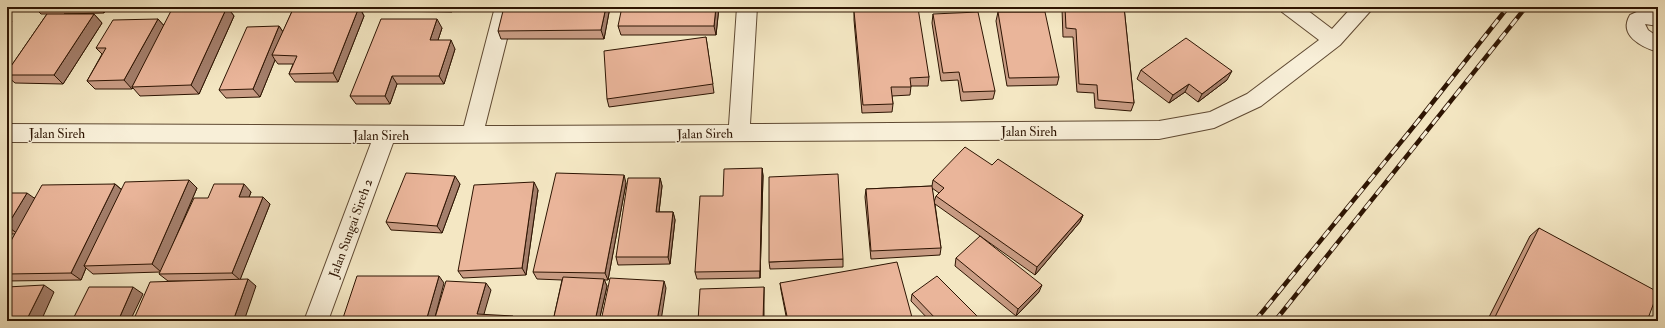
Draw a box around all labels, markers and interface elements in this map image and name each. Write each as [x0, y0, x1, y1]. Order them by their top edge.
street label: Jalan Sireh [1000, 124, 1057, 140]
street label: Jalan Sireh [28, 126, 85, 142]
street label: Jalan Sireh [676, 126, 733, 143]
street label: Jalan Sireh [352, 128, 409, 144]
street label: Jalan Sungai Sireh 2 [325, 176, 376, 281]

